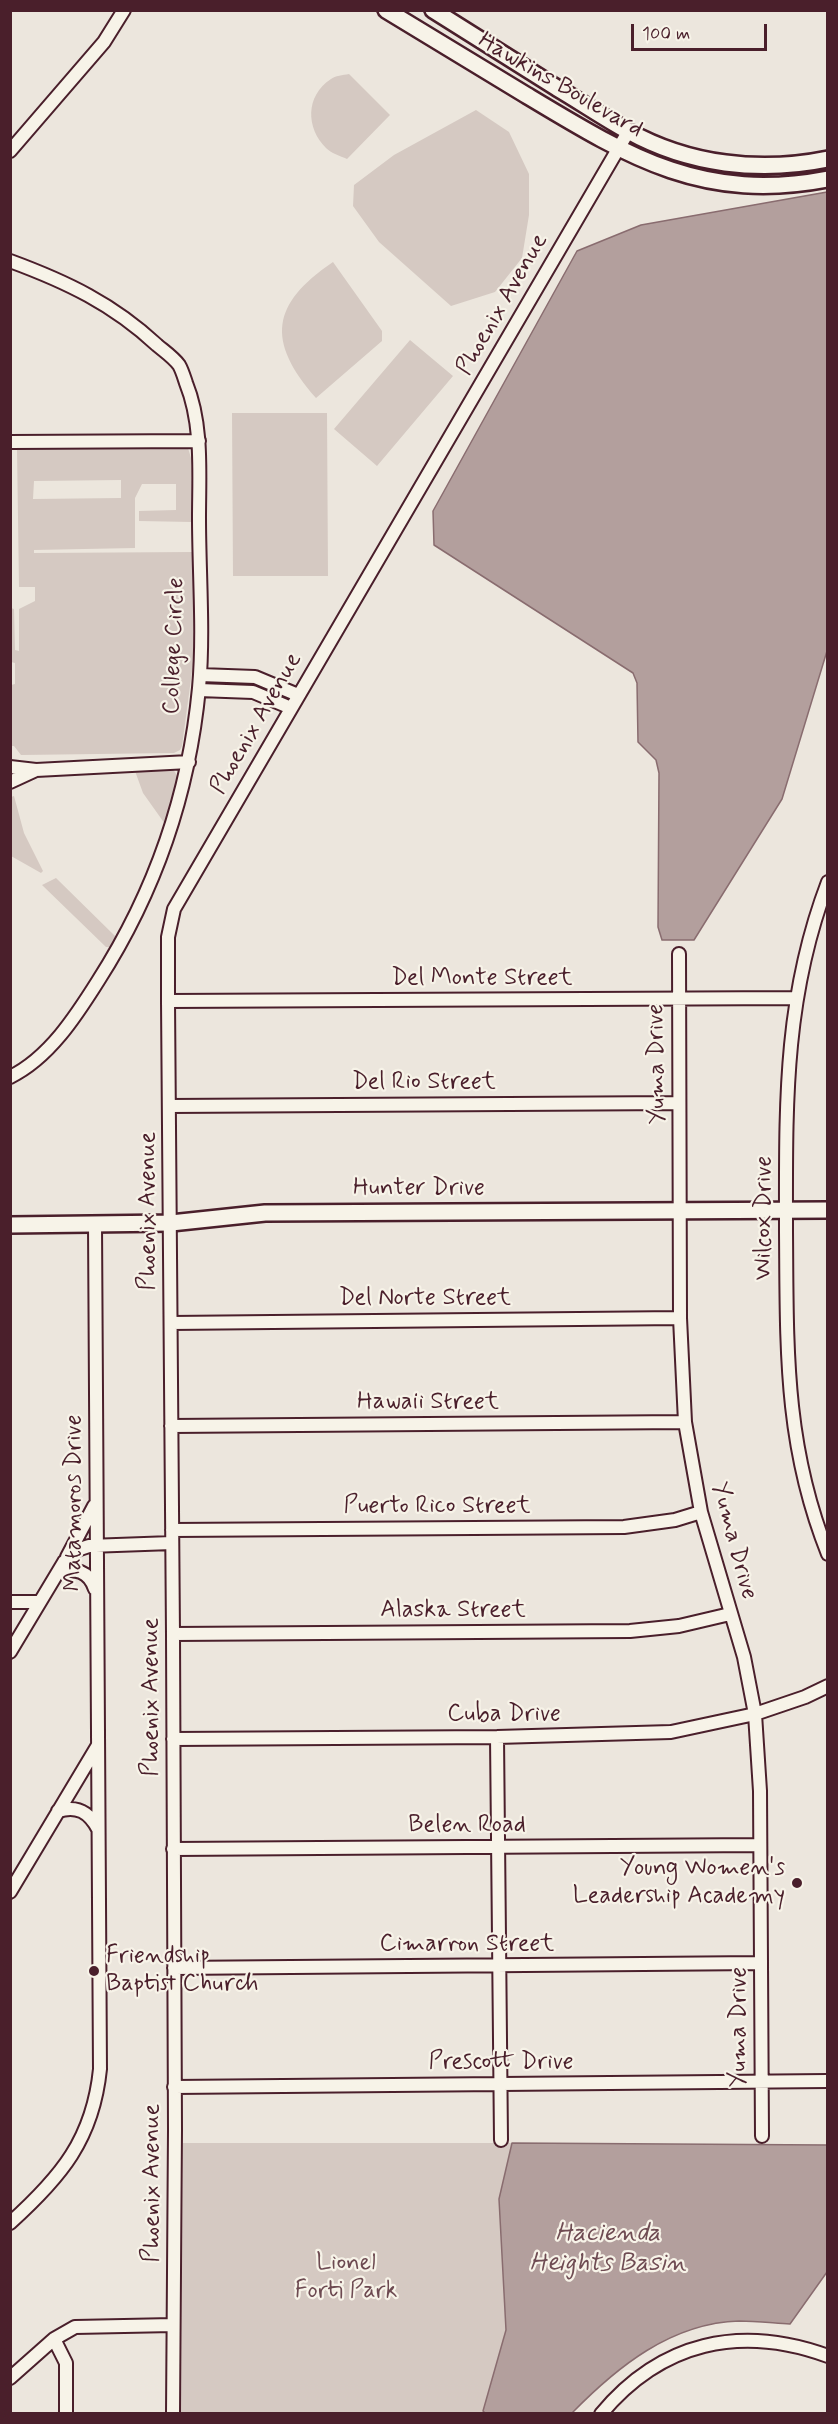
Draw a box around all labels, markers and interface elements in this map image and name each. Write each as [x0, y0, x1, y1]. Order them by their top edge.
scale bar [634, 12, 770, 50]
text: 100 m [642, 22, 690, 46]
street label: Hawkins Boulevard [472, 27, 648, 145]
street label: Phoenix Avenue [451, 229, 555, 381]
street label: College Circle [158, 577, 192, 715]
street label: Phoenix Avenue [205, 648, 309, 800]
street label: Del Monte Street [391, 965, 573, 993]
street label: Yuma Drive [643, 1004, 673, 1124]
street label: Del Rio Street [352, 1069, 496, 1097]
street label: Phoenix Avenue [135, 1132, 163, 1290]
street label: Wilcox Drive [751, 1156, 779, 1280]
street label: Hunter Drive [353, 1175, 485, 1203]
street label: Del Norte Street [339, 1285, 511, 1313]
street label: Hawaii Street [357, 1389, 499, 1417]
street label: Matamoros Drive [61, 1415, 89, 1591]
street label: Yuma Drive [704, 1479, 762, 1603]
street label: Puerto Rico Street [343, 1493, 531, 1521]
street label: Alaska Street [380, 1597, 526, 1625]
street label: Phoenix Avenue [138, 1618, 166, 1776]
street label: Cuba Drive [447, 1701, 561, 1729]
street label: Belen Road [408, 1812, 526, 1840]
place label: Young Women's Leadership Academy [573, 1855, 785, 1911]
marker: Young Women's Leadership Academy [790, 1876, 804, 1890]
street label: Cimarron Street [380, 1931, 554, 1959]
place label: Friendship Baptist Church [106, 1943, 258, 1999]
marker: Friendship Baptist Church [87, 1964, 101, 1978]
street label: Yuma Drive [726, 1967, 754, 2087]
street label: Prescott Drive [428, 2049, 574, 2077]
street label: Phoenix Avenue [139, 2104, 167, 2262]
water label: Hacienda Heights Basin [530, 2219, 686, 2280]
park label: Lionel Forti Park [295, 2250, 397, 2306]

